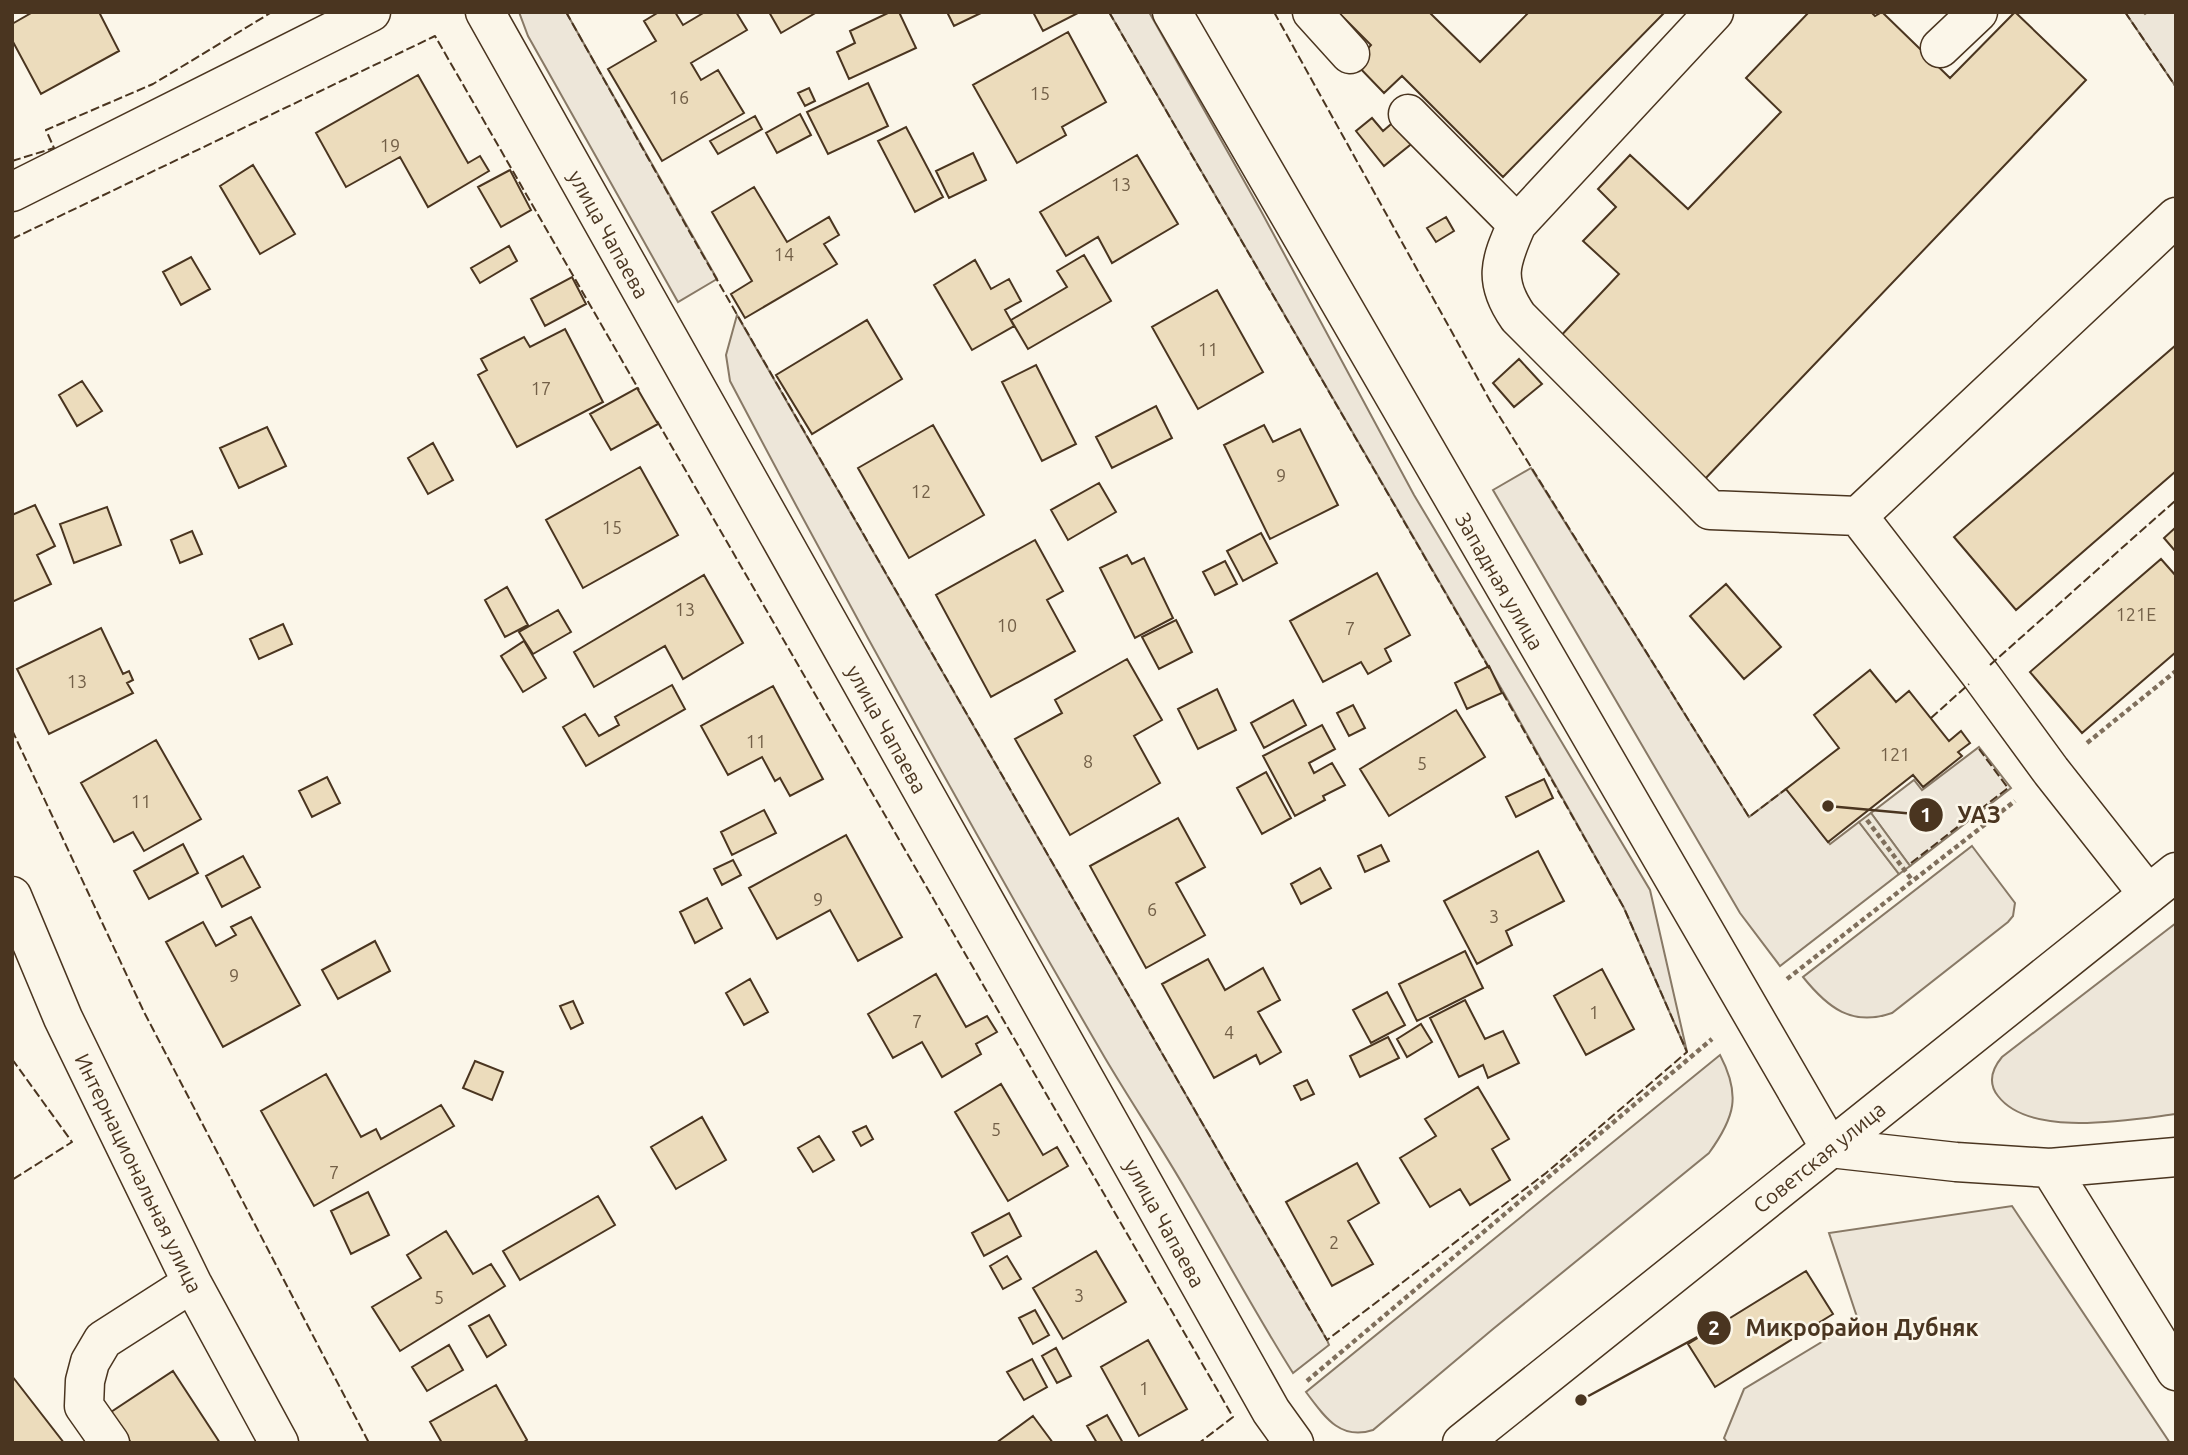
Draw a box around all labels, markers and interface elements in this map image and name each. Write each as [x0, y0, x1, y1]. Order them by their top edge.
house number: 15 [1030, 83, 1050, 103]
house number: 16 [669, 87, 689, 107]
house number: 19 [380, 135, 400, 155]
street label: улица Чапаева [564, 166, 654, 302]
house number: 13 [1111, 174, 1131, 194]
house number: 14 [774, 244, 794, 264]
house number: 11 [1198, 339, 1218, 359]
house number: 17 [531, 378, 551, 398]
house number: 9 [1276, 465, 1286, 485]
house number: 12 [911, 481, 931, 501]
street label: Западная улица [1451, 508, 1549, 654]
house number: 15 [602, 517, 622, 537]
house number: 13 [675, 599, 695, 619]
house number: 121Е [2116, 604, 2156, 624]
house number: 10 [997, 615, 1017, 635]
house number: 7 [1345, 618, 1355, 638]
street label: улица Чапаева [842, 661, 932, 797]
house number: 13 [67, 671, 87, 691]
house number: 11 [746, 731, 766, 751]
house number: 121 [1880, 744, 1910, 764]
house number: 8 [1083, 751, 1093, 771]
house number: 5 [1417, 753, 1427, 773]
house number: 11 [131, 791, 151, 811]
callout: УАЗ [1909, 793, 2015, 837]
text: 1 [1920, 802, 1932, 826]
text: УАЗ [1957, 802, 2001, 827]
house number: 9 [813, 889, 823, 909]
house number: 6 [1147, 899, 1157, 919]
house number: 3 [1489, 906, 1499, 926]
house number: 9 [229, 965, 239, 985]
house number: 1 [1589, 1002, 1599, 1022]
house number: 7 [912, 1011, 922, 1031]
house number: 4 [1224, 1022, 1234, 1042]
street label: Интернациональная улица [71, 1049, 207, 1297]
street label: Советская улица [1748, 1097, 1890, 1217]
house number: 5 [991, 1119, 1001, 1139]
street label: улица Чапаева [1120, 1155, 1210, 1291]
house number: 7 [329, 1162, 339, 1182]
house number: 2 [1329, 1232, 1339, 1252]
house number: 3 [1074, 1285, 1084, 1305]
house number: 5 [434, 1287, 444, 1307]
callout: Микрорайон Дубняк [1697, 1306, 1993, 1350]
text: 2 [1708, 1315, 1720, 1339]
text: Микрорайон Дубняк [1746, 1315, 1978, 1340]
house number: 1 [1139, 1378, 1149, 1398]

